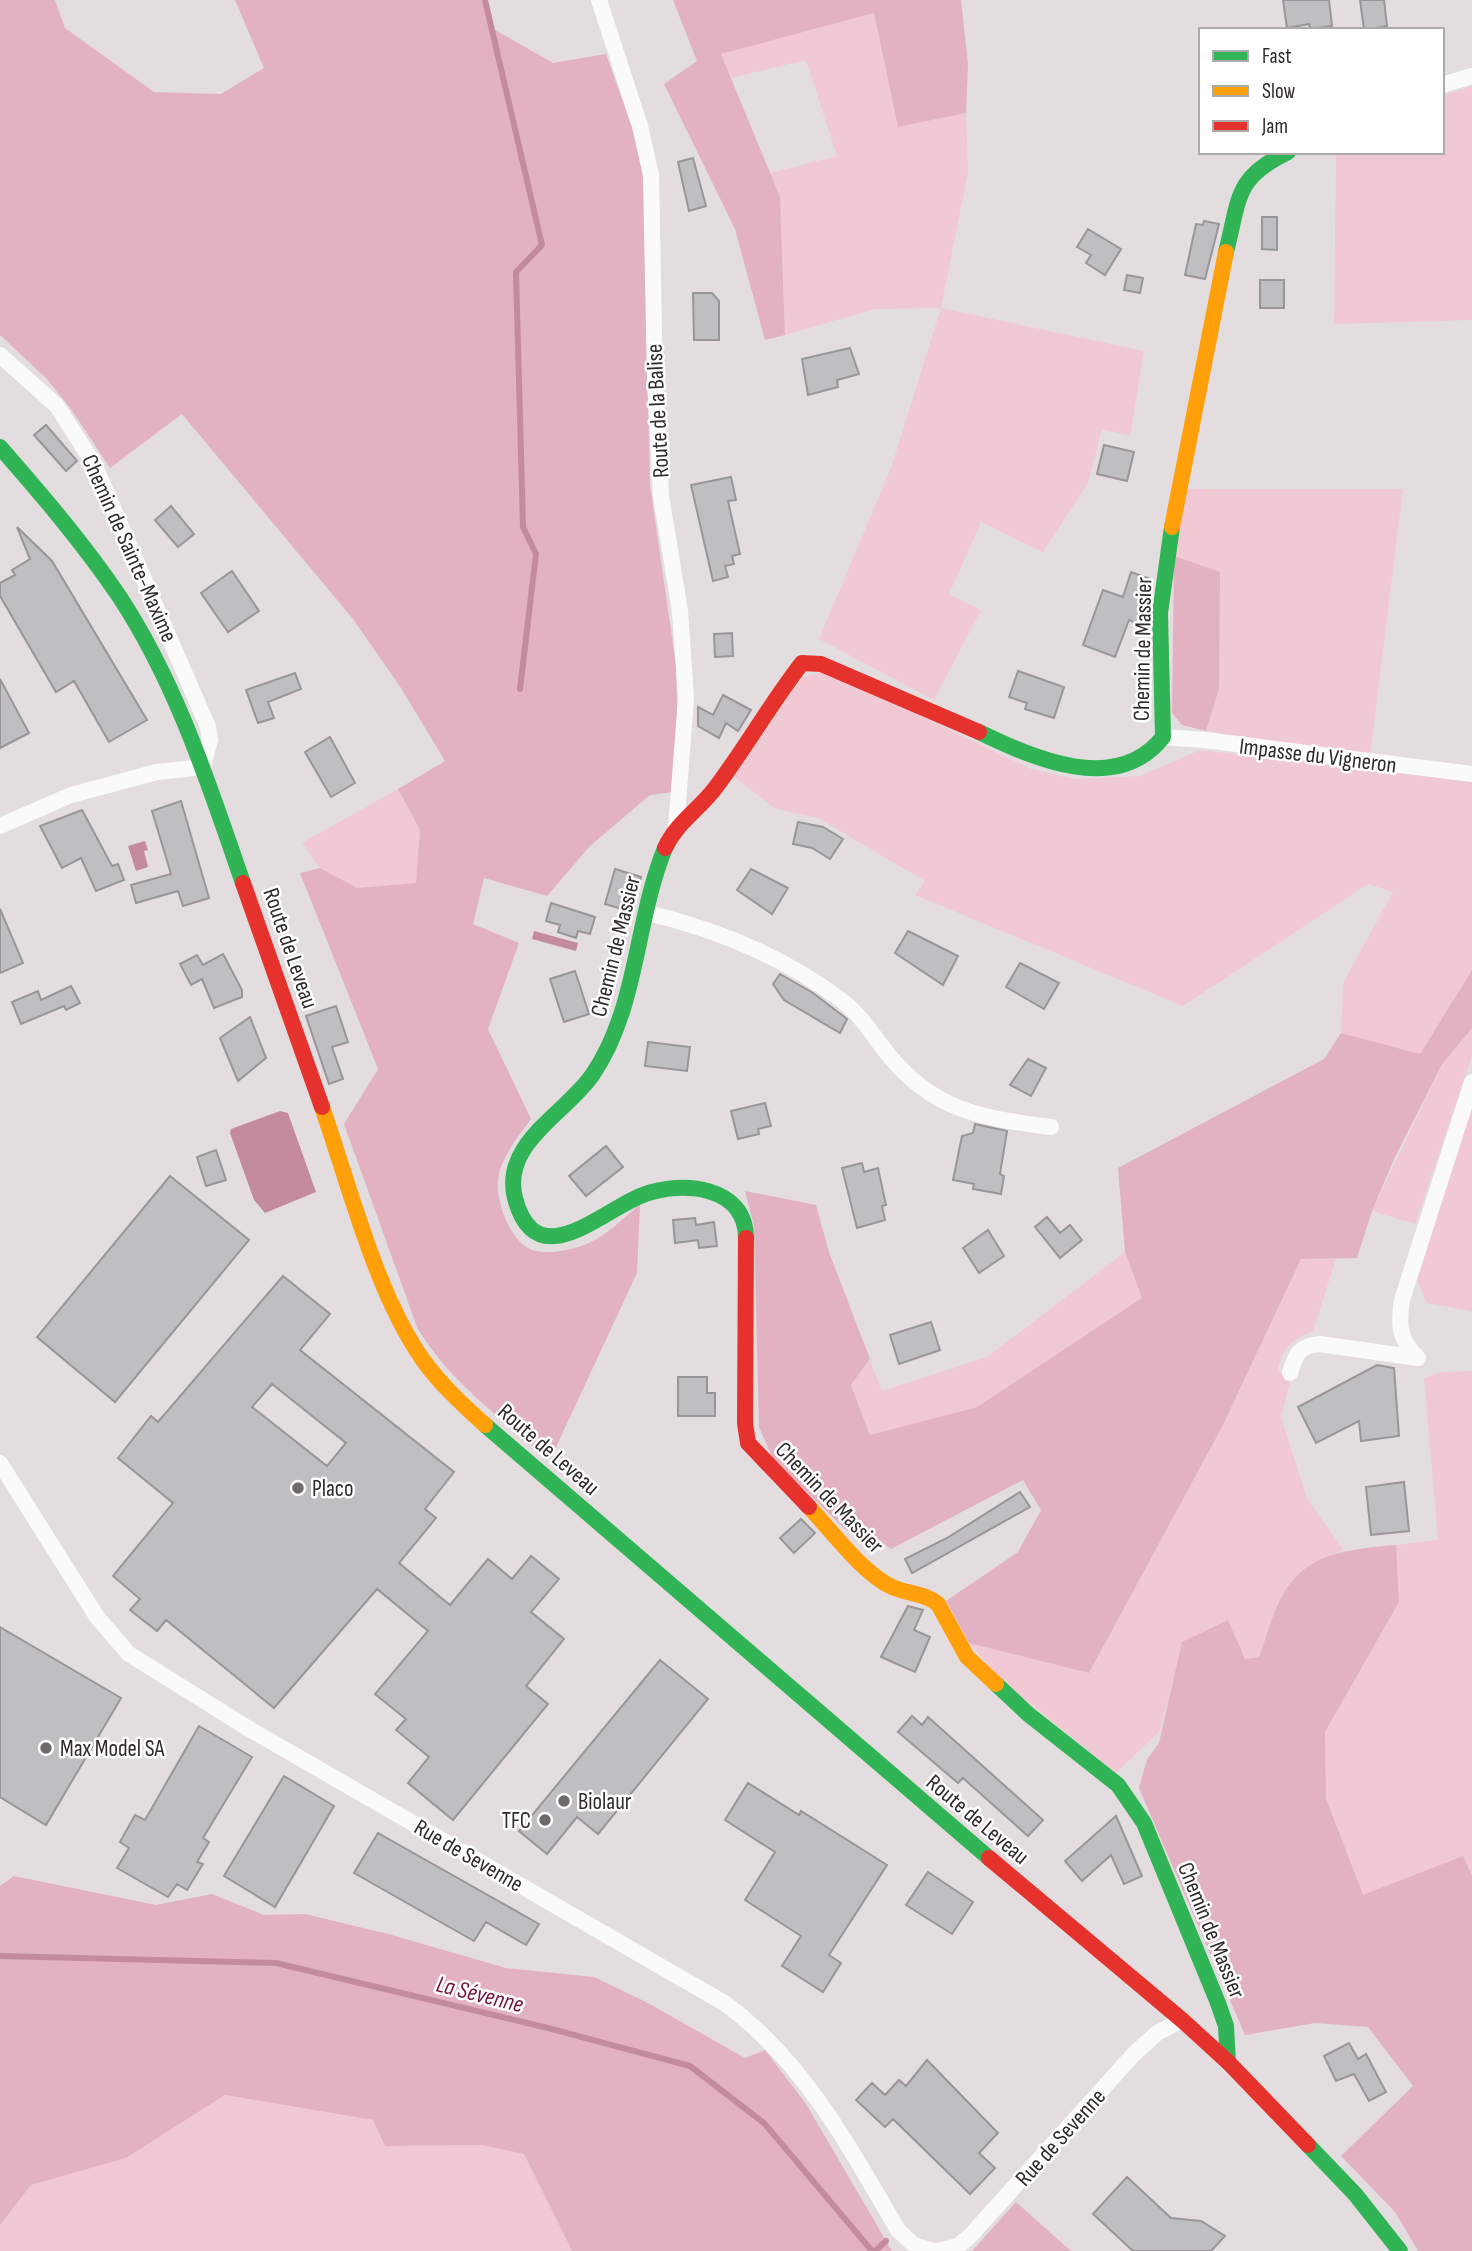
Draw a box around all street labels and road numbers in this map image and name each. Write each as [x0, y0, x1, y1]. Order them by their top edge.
street label: Route de la Balise [641, 343, 675, 479]
street label: Chemin de Sainte-Maxime [75, 450, 183, 646]
street label: Chemin de Massier [1128, 576, 1158, 721]
street label: Impasse du Vigneron [1238, 732, 1398, 780]
street label: Chemin de Massier [585, 873, 647, 1020]
street label: Route de Leveau [256, 884, 324, 1012]
street label: Route de Leveau [492, 1398, 605, 1501]
street label: Chemin de Massier [769, 1436, 890, 1560]
street label: Route de Leveau [920, 1769, 1034, 1871]
street label: Rue de Sevenne [409, 1813, 528, 1898]
street label: Chemin de Massier [1171, 1858, 1251, 2003]
street label: Rue de Sevenne [1010, 2083, 1112, 2192]

